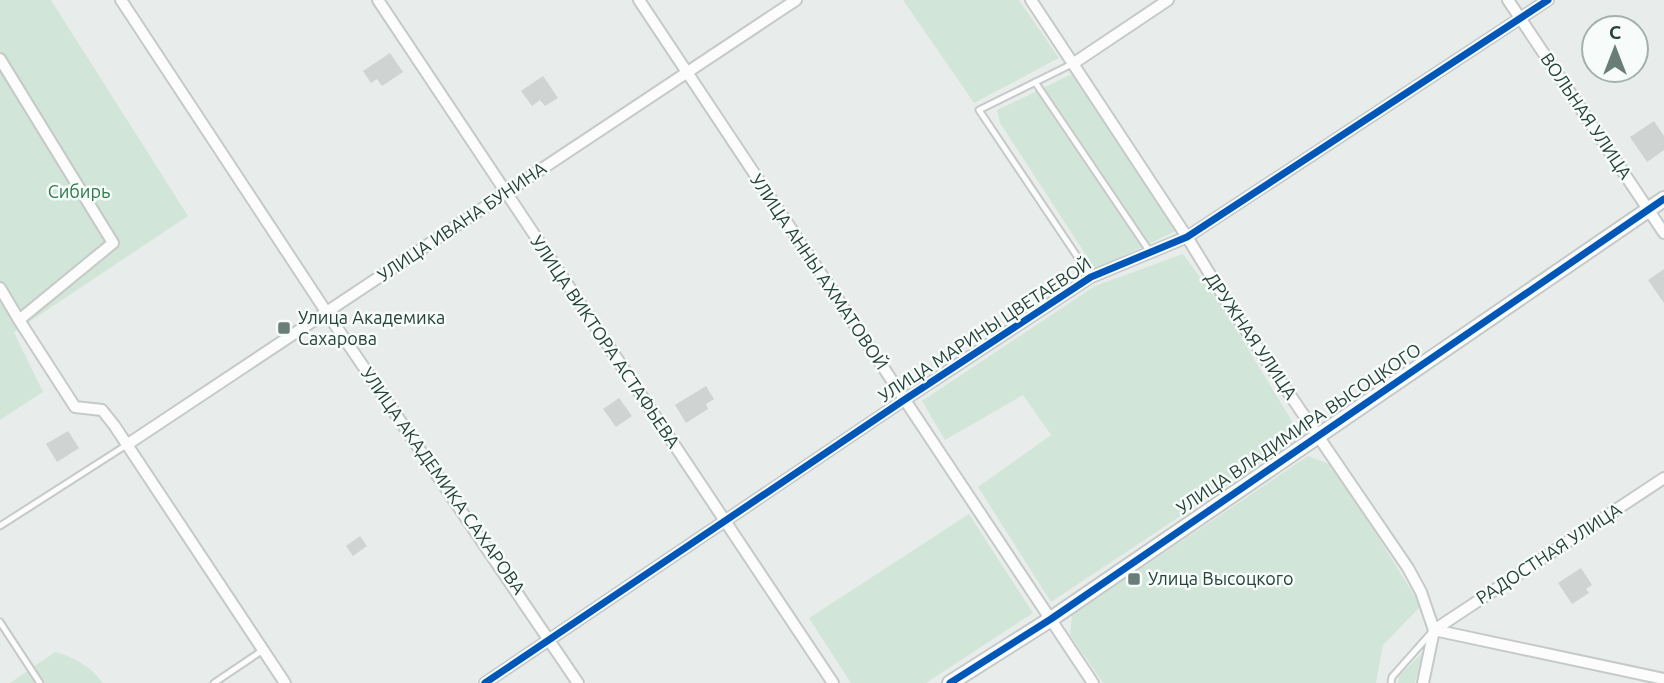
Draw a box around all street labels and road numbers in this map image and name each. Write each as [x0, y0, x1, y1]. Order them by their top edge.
street label: ВОЛЬНАЯ УЛИЦА [1537, 49, 1637, 182]
street label: УЛИЦА ИВАНА БУНИНА [374, 157, 550, 285]
street label: УЛИЦА АННЫ АХМАТОВОЙ [747, 170, 893, 373]
street label: УЛИЦА ВИКТОРА АСТАФЬЕВА [527, 232, 685, 452]
street label: УЛИЦА МАРИНЫ ЦВЕТАЕВОЙ [874, 253, 1095, 405]
street label: ДРУЖНАЯ УЛИЦА [1202, 268, 1302, 403]
street label: УЛИЦА ВЛАДИМИРА ВЫСОЦКОГО [1173, 339, 1424, 518]
street label: УЛИЦА АКАДЕМИКА САХАРОВА [358, 363, 530, 598]
street label: РАДОСТНАЯ УЛИЦА [1472, 499, 1625, 608]

